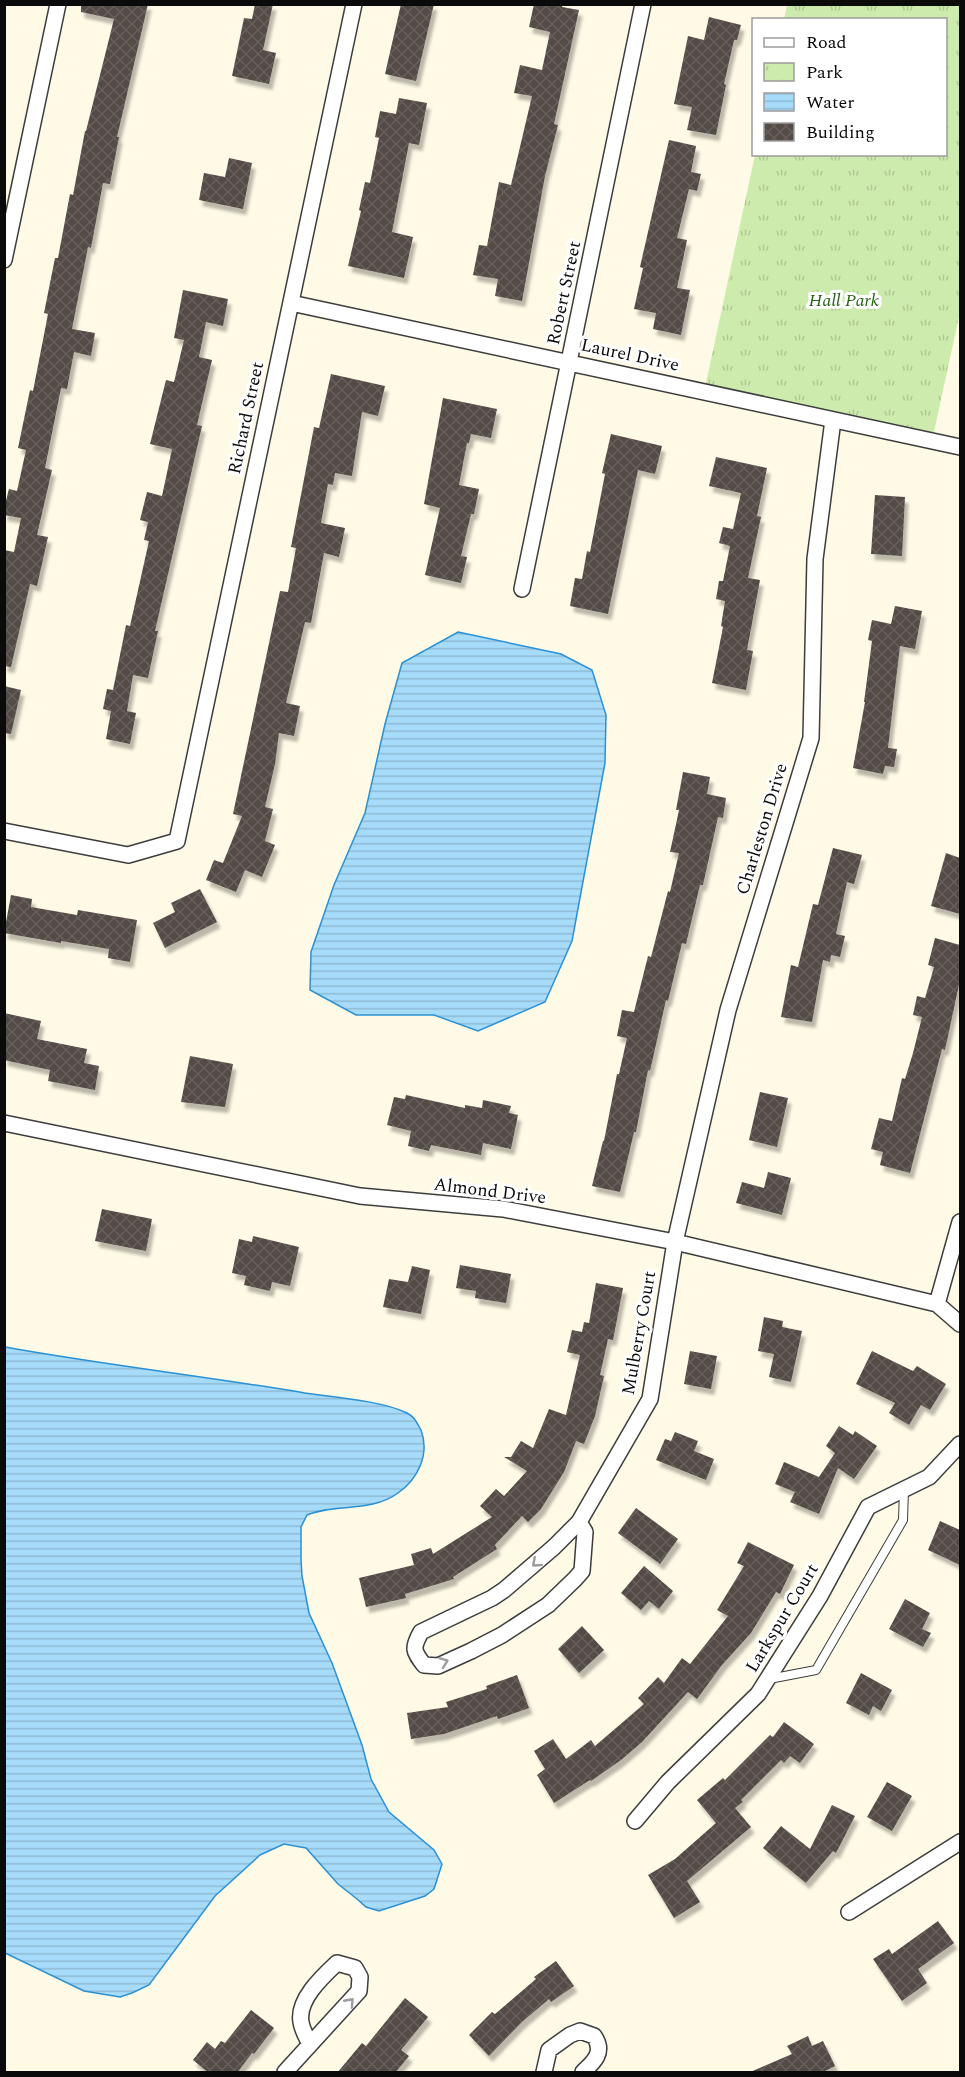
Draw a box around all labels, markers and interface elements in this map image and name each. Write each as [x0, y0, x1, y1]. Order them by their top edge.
legend [752, 18, 947, 156]
text: Road [806, 29, 847, 56]
text: Park [806, 59, 843, 86]
text: Water [806, 89, 854, 116]
text: Building [806, 119, 875, 146]
street label: Robert Street [540, 239, 588, 347]
park label: Hall Park [809, 287, 880, 314]
street label: Laurel Drive [578, 331, 682, 379]
street label: Richard Street [221, 359, 271, 477]
street label: Charleston Drive [729, 760, 795, 898]
street label: Almond Drive [432, 1171, 548, 1211]
street label: Mulberry Court [615, 1269, 663, 1397]
one-way arrow [532, 1556, 543, 1567]
street label: Larkspur Court [739, 1558, 825, 1678]
one-way arrow [438, 1657, 449, 1670]
one-way arrow [343, 1998, 354, 2009]

